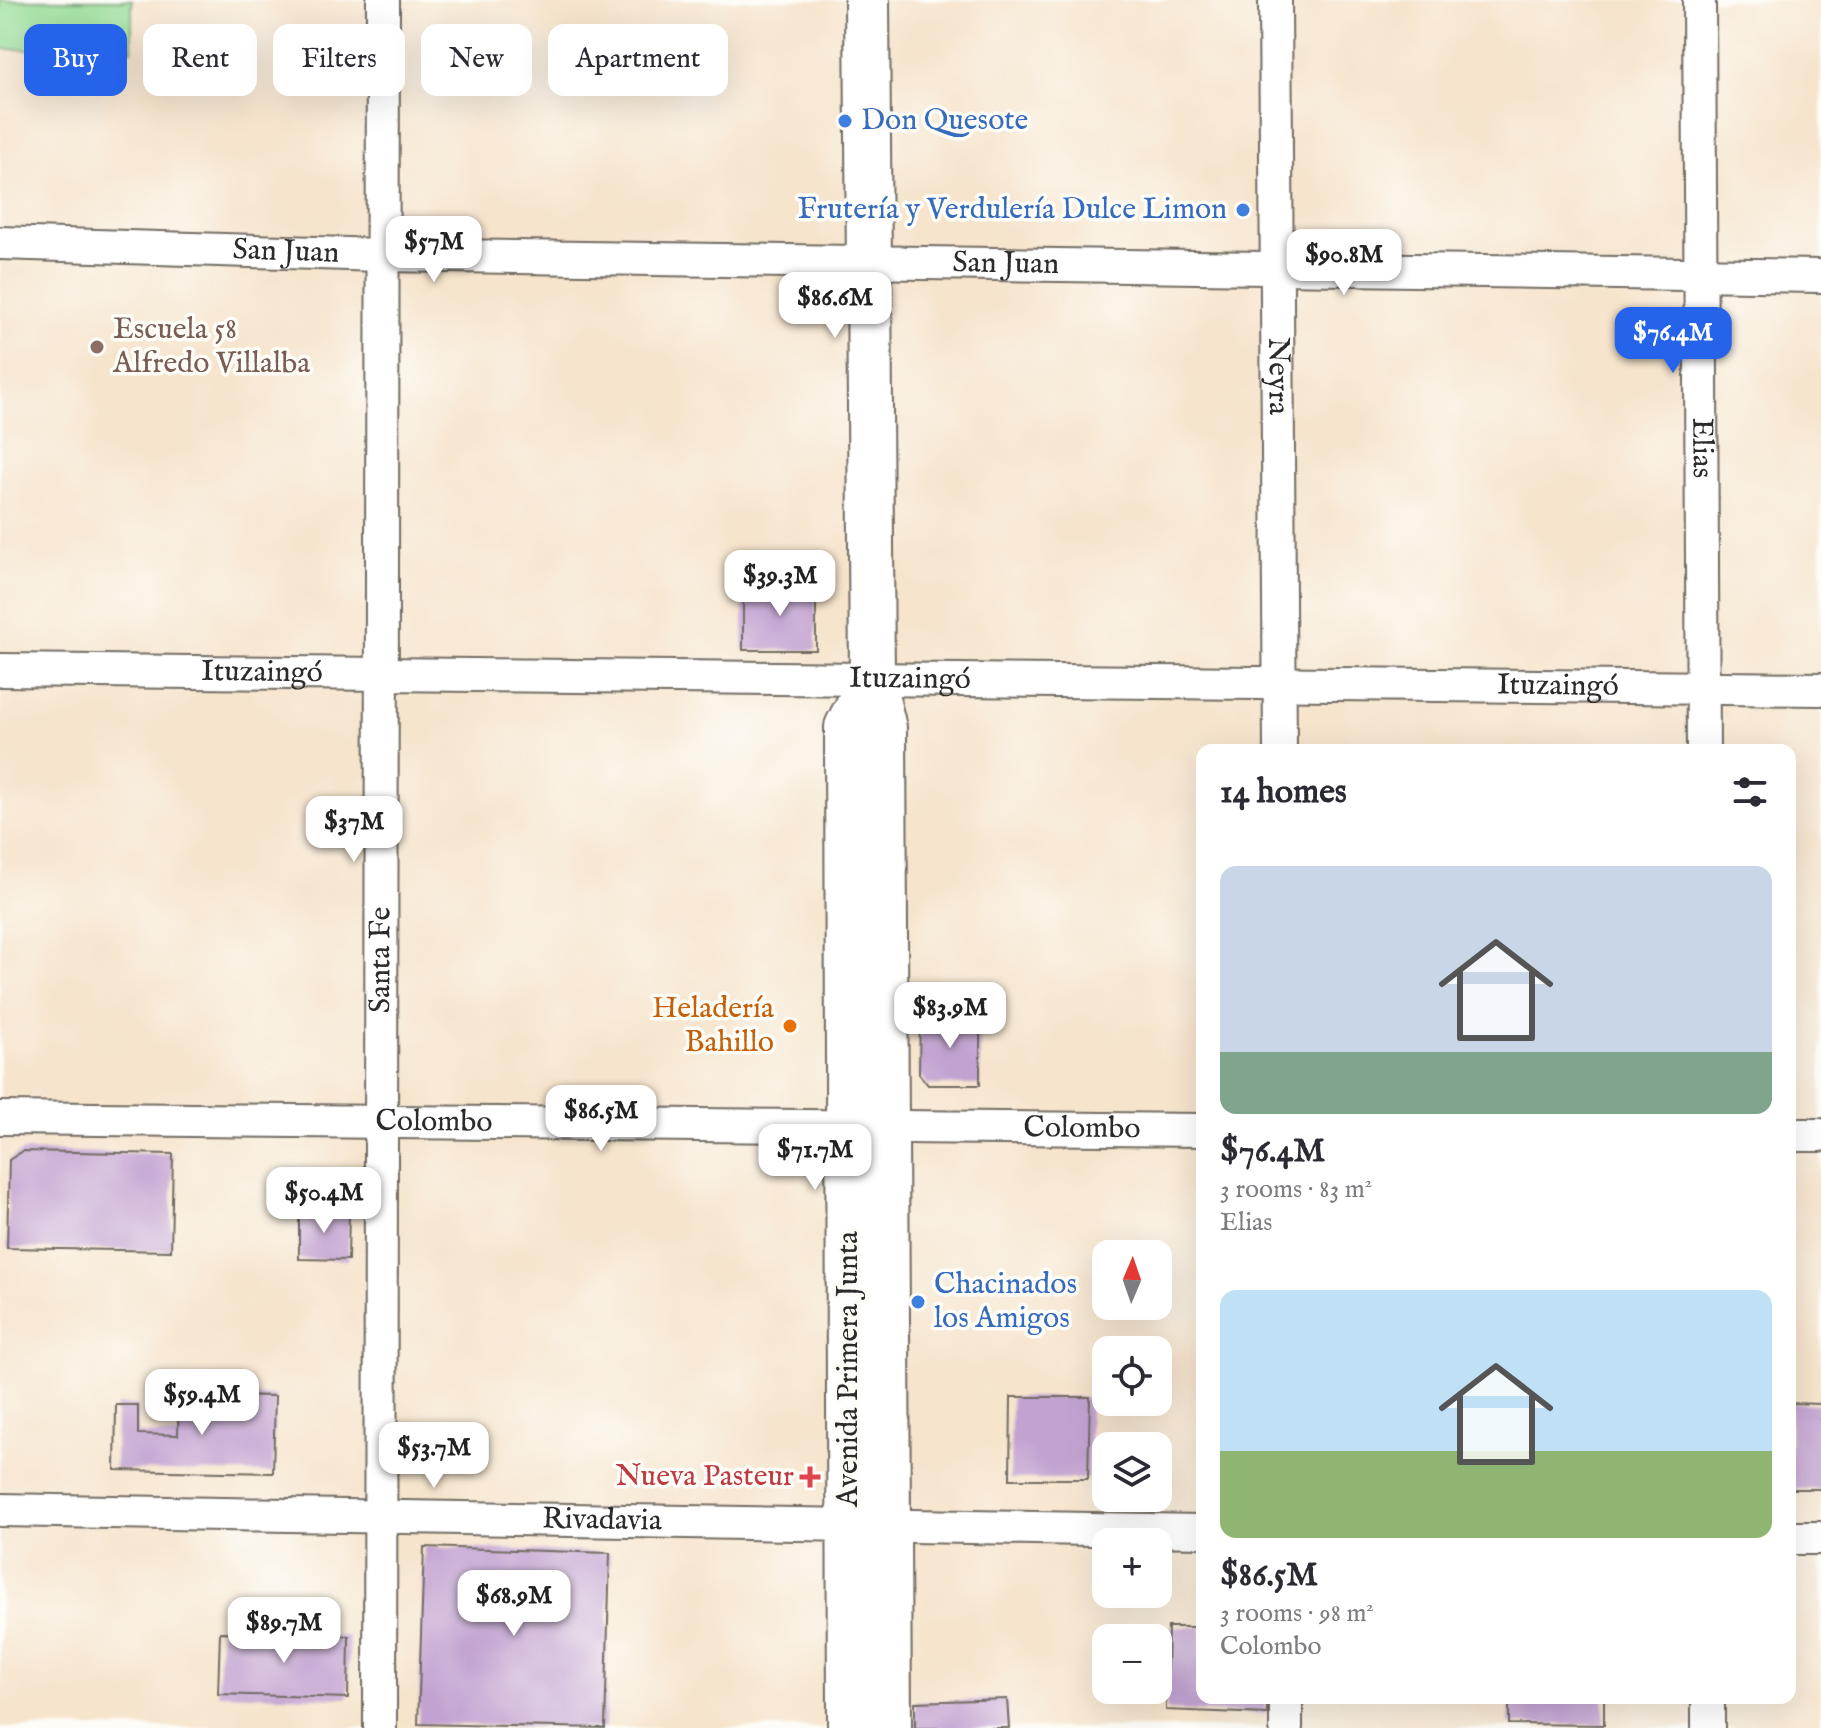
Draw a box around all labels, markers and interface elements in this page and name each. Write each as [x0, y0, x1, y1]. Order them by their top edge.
chip: Buy [24, 24, 127, 96]
chip: Rent [143, 24, 257, 96]
chip: Filters [273, 24, 405, 96]
chip: New [421, 24, 532, 96]
chip: Apartment [548, 24, 728, 96]
place label: Don Quesote [861, 102, 1028, 140]
marker: Don Quesote [836, 112, 854, 130]
place label: Frutería y Verdulería Dulce Limon [798, 191, 1227, 229]
marker: Frutería y Verdulería Dulce Limon [1234, 201, 1252, 219]
pin: $57M [387, 216, 481, 284]
text: $57M [404, 225, 464, 258]
pin: $90.8M [1279, 229, 1409, 297]
street label: San Juan [232, 231, 340, 273]
text: $90.8M [1305, 238, 1383, 271]
street label: San Juan [952, 244, 1059, 284]
pin: $86.6M [770, 272, 900, 340]
text: $86.6M [797, 281, 873, 314]
pin: $76.4M [1608, 307, 1738, 375]
place label: Escuela 58 Alfredo Villalba [112, 311, 310, 383]
text: $76.4M [1633, 316, 1713, 349]
street label: Neyra [1258, 337, 1297, 415]
marker: Escuela 58 Alfredo Villalba [88, 338, 106, 356]
street label: Elias [1682, 418, 1721, 478]
pin: $39.3M [715, 550, 845, 618]
text: $39.3M [742, 559, 818, 592]
street label: Ituzaingó [201, 653, 323, 692]
street label: Ituzaingó [849, 660, 971, 699]
street label: Ituzaingó [1497, 667, 1619, 706]
icon: filters [1728, 770, 1772, 814]
text: 14 homes [1220, 771, 1347, 814]
pin: $37M [307, 796, 401, 864]
text: $37M [324, 805, 384, 838]
street label: Santa Fe [362, 907, 400, 1013]
icon: home [1424, 918, 1568, 1062]
pin: $83.9M [885, 982, 1015, 1050]
place label: Heladería Bahillo [652, 990, 774, 1062]
text: $83.9M [912, 991, 988, 1024]
marker: Heladería Bahillo [781, 1017, 799, 1035]
pin: $86.5M [536, 1085, 666, 1153]
text: $86.5M [563, 1094, 639, 1127]
street label: Colombo [375, 1103, 493, 1142]
street label: Colombo [1023, 1109, 1141, 1148]
pin: $71.7M [750, 1124, 880, 1192]
text: $76.4M [1220, 1130, 1325, 1173]
text: $71.7M [776, 1133, 854, 1166]
pin: $50.4M [259, 1167, 389, 1235]
text: 3 rooms · 83 m² [1220, 1173, 1372, 1206]
text: $50.4M [284, 1176, 364, 1209]
text: Elias [1220, 1206, 1272, 1239]
street label: Avenida Primera Junta [830, 1231, 868, 1508]
north arrow [1092, 1240, 1172, 1320]
map controls [1092, 1240, 1172, 1704]
place label: Chacinados los Amigos [934, 1266, 1077, 1338]
marker: Chacinados los Amigos [909, 1293, 927, 1311]
button: locate [1092, 1336, 1172, 1416]
icon: home [1424, 1342, 1568, 1486]
pin: $59.4M [137, 1369, 267, 1437]
text: $59.4M [163, 1378, 241, 1411]
pin: $53.7M [369, 1422, 499, 1490]
text: $53.7M [397, 1431, 471, 1464]
button: layers [1092, 1432, 1172, 1512]
place label: Nueva Pasteur [615, 1458, 794, 1496]
marker: Nueva Pasteur [801, 1468, 819, 1486]
street label: Rivadavia [542, 1500, 662, 1541]
button: + [1092, 1528, 1172, 1608]
text: $86.5M [1220, 1554, 1318, 1597]
pin: $68.9M [449, 1570, 579, 1638]
text: $68.9M [476, 1579, 552, 1612]
pin: $89.7M [219, 1597, 349, 1665]
text: 3 rooms · 98 m² [1220, 1597, 1374, 1630]
text: $89.7M [246, 1606, 322, 1639]
button: − [1092, 1624, 1172, 1704]
text: Colombo [1220, 1630, 1321, 1663]

